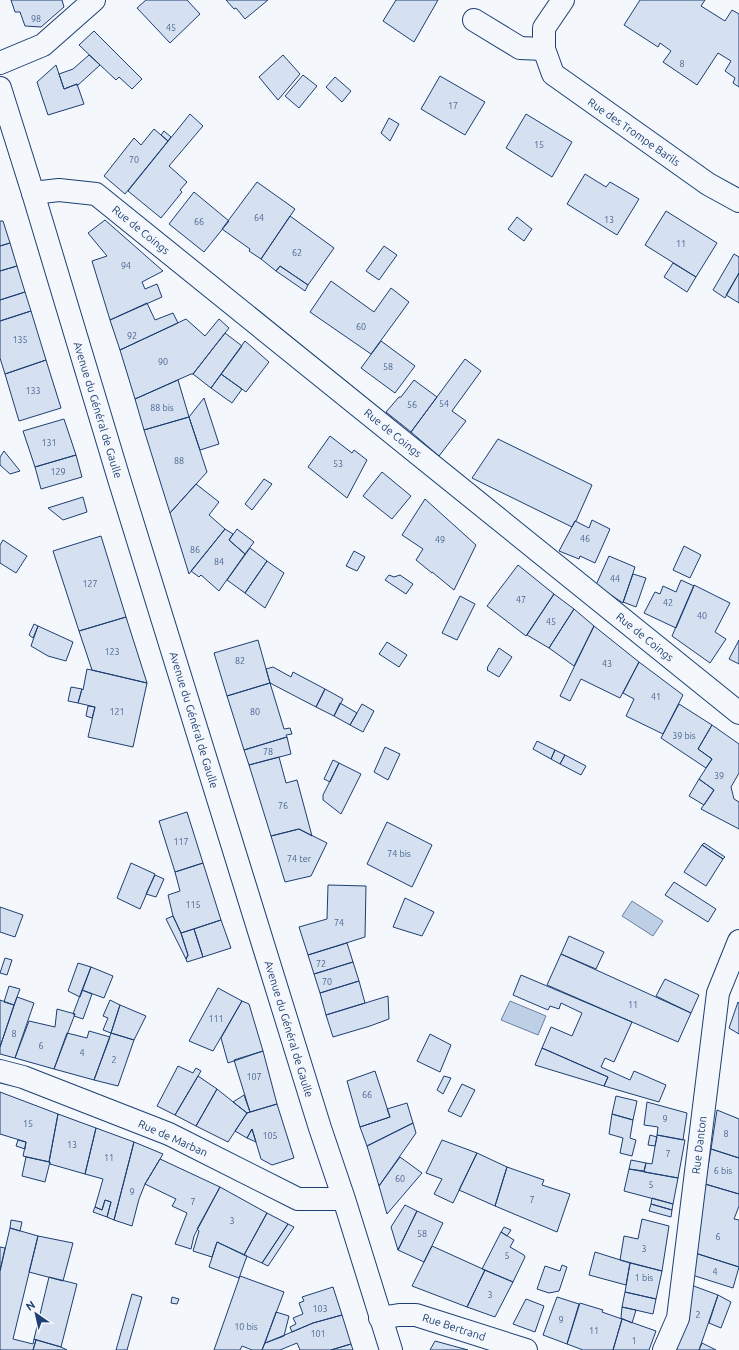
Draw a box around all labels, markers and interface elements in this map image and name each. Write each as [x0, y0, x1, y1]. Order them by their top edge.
house number: 98 [31, 14, 41, 24]
house number: 45 [166, 23, 176, 33]
house number: 8 [679, 59, 685, 69]
street label: Rue des Trompe Barils [586, 96, 682, 168]
house number: 17 [448, 101, 458, 111]
house number: 15 [534, 140, 544, 150]
house number: 70 [129, 155, 139, 165]
street label: Rue de Coings [110, 203, 172, 257]
house number: 64 [254, 213, 264, 223]
house number: 13 [604, 215, 614, 225]
house number: 66 [194, 217, 204, 227]
house number: 11 [676, 239, 686, 249]
house number: 62 [292, 248, 302, 258]
house number: 94 [121, 261, 131, 271]
house number: 60 [356, 322, 366, 332]
house number: 92 [127, 331, 137, 341]
house number: 135 [12, 335, 28, 345]
street label: Avenue du Général de Gaulle [72, 340, 124, 480]
house number: 90 [158, 357, 168, 367]
house number: 58 [383, 362, 393, 372]
house number: 133 [25, 386, 41, 396]
house number: 54 [439, 399, 449, 409]
house number: 56 [407, 400, 417, 410]
house number: 88 bis [150, 403, 174, 413]
street label: Rue de Coings [362, 406, 424, 460]
house number: 131 [41, 438, 57, 448]
house number: 88 [174, 456, 184, 466]
house number: 53 [333, 459, 343, 469]
house number: 129 [50, 467, 66, 477]
house number: 46 [580, 534, 590, 544]
house number: 49 [435, 535, 445, 545]
house number: 86 [190, 545, 200, 555]
house number: 84 [214, 557, 224, 567]
house number: 44 [610, 574, 620, 584]
house number: 127 [82, 579, 98, 589]
house number: 47 [516, 595, 526, 605]
house number: 42 [663, 598, 673, 608]
street label: Rue de Coings [614, 610, 676, 664]
house number: 40 [697, 611, 707, 621]
house number: 45 [546, 617, 556, 627]
house number: 123 [104, 647, 120, 657]
street label: Avenue du Général de Gaulle [168, 650, 220, 790]
house number: 82 [235, 656, 245, 666]
house number: 43 [602, 659, 612, 669]
house number: 41 [651, 692, 661, 702]
house number: 121 [109, 707, 125, 717]
house number: 80 [250, 707, 260, 717]
house number: 39 bis [672, 731, 696, 741]
house number: 78 [263, 747, 273, 757]
house number: 39 [714, 771, 724, 781]
house number: 76 [278, 801, 288, 811]
house number: 117 [173, 837, 189, 847]
house number: 74 bis [387, 849, 411, 859]
house number: 74 ter [287, 854, 312, 864]
house number: 115 [185, 900, 201, 910]
house number: 74 [334, 918, 344, 928]
street label: Avenue du Général de Gaulle [263, 959, 315, 1099]
house number: 72 [316, 959, 326, 969]
house number: 70 [322, 977, 332, 987]
house number: 11 [628, 1000, 638, 1010]
house number: 111 [208, 1014, 224, 1024]
house number: 8 [11, 1029, 17, 1039]
house number: 6 [38, 1041, 44, 1051]
house number: 4 [79, 1048, 85, 1058]
house number: 2 [111, 1055, 117, 1065]
house number: 107 [246, 1072, 262, 1082]
house number: 66 [362, 1090, 372, 1100]
house number: 9 [662, 1114, 668, 1124]
street label: Rue Danton [689, 1115, 709, 1175]
street label: Rue de Marban [137, 1117, 209, 1159]
house number: 15 [23, 1119, 33, 1129]
house number: 8 [723, 1129, 729, 1139]
house number: 105 [262, 1131, 278, 1141]
house number: 13 [67, 1140, 77, 1150]
house number: 7 [665, 1149, 671, 1159]
house number: 11 [104, 1153, 114, 1163]
house number: 6 bis [714, 1166, 732, 1176]
house number: 60 [395, 1174, 405, 1184]
house number: 5 [648, 1180, 654, 1190]
house number: 9 [129, 1187, 135, 1197]
house number: 7 [529, 1195, 535, 1205]
house number: 7 [190, 1197, 196, 1207]
house number: 3 [229, 1216, 235, 1226]
house number: 58 [417, 1229, 427, 1239]
house number: 6 [715, 1232, 721, 1242]
house number: 3 [641, 1244, 647, 1254]
house number: 5 [504, 1251, 510, 1261]
house number: 4 [712, 1267, 718, 1277]
house number: 1 bis [635, 1273, 653, 1283]
house number: 3 [487, 1290, 493, 1300]
north arrow [16, 1294, 56, 1334]
text: N [24, 1298, 37, 1313]
house number: 103 [312, 1304, 328, 1314]
house number: 2 [695, 1310, 701, 1320]
street label: Rue Bertrand [421, 1311, 487, 1343]
house number: 9 [558, 1315, 564, 1325]
house number: 10 bis [234, 1322, 258, 1332]
house number: 11 [589, 1326, 599, 1336]
house number: 101 [310, 1329, 326, 1339]
house number: 1 [631, 1336, 637, 1346]

